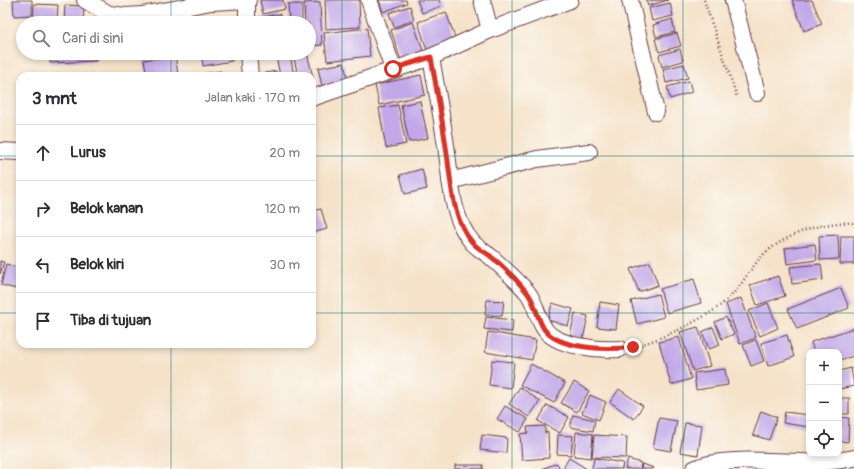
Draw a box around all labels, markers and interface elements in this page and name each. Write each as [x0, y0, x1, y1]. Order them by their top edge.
search box [16, 16, 316, 60]
icon: search [30, 27, 52, 49]
text: Cari di sini [62, 29, 123, 48]
route start [384, 60, 402, 78]
text: 3 mnt [32, 88, 77, 109]
text: Jalan kaki · 170 m [205, 90, 300, 106]
icon: ahead [32, 142, 54, 164]
text: Lurus [70, 143, 106, 162]
text: 20 m [269, 145, 300, 161]
icon: right [32, 198, 54, 220]
text: Belok kanan [70, 199, 143, 218]
text: 120 m [264, 201, 300, 217]
icon: left [32, 254, 54, 276]
text: Belok kiri [70, 255, 124, 274]
text: 30 m [270, 257, 300, 273]
icon: arrive [32, 310, 54, 332]
text: Tiba di tujuan [70, 311, 151, 330]
route end [624, 338, 642, 356]
map controls [806, 349, 842, 457]
button: + [806, 349, 842, 385]
button: − [806, 385, 842, 421]
button: locate [806, 421, 842, 457]

